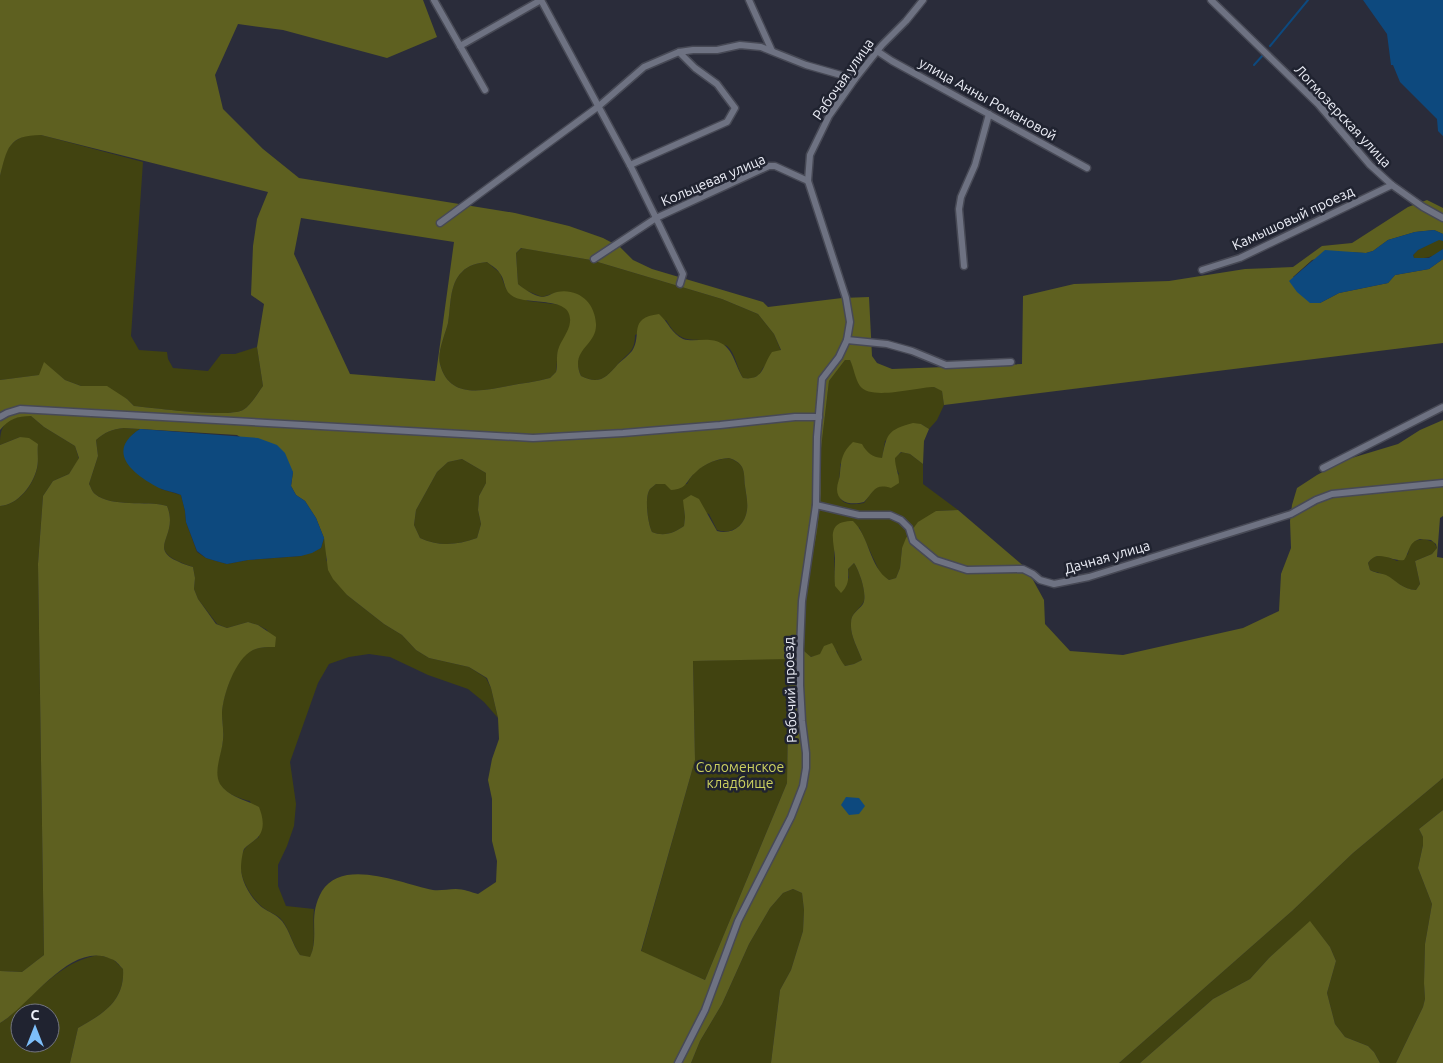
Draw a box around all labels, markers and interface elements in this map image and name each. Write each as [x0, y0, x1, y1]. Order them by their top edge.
street label: Рабочая улица [809, 35, 877, 123]
street label: улица Анны Романовой [916, 54, 1060, 144]
street label: Логмозерская улица [1291, 61, 1395, 171]
street label: Кольцевая улица [658, 151, 768, 209]
street label: Камышовый проезд [1230, 183, 1356, 253]
street label: Дачная улица [1062, 537, 1152, 577]
street label: Рабочий проезд [780, 637, 800, 743]
park label: Соломенское кладбище [696, 759, 784, 791]
north arrow [10, 1003, 60, 1053]
text: С [31, 1007, 40, 1023]

